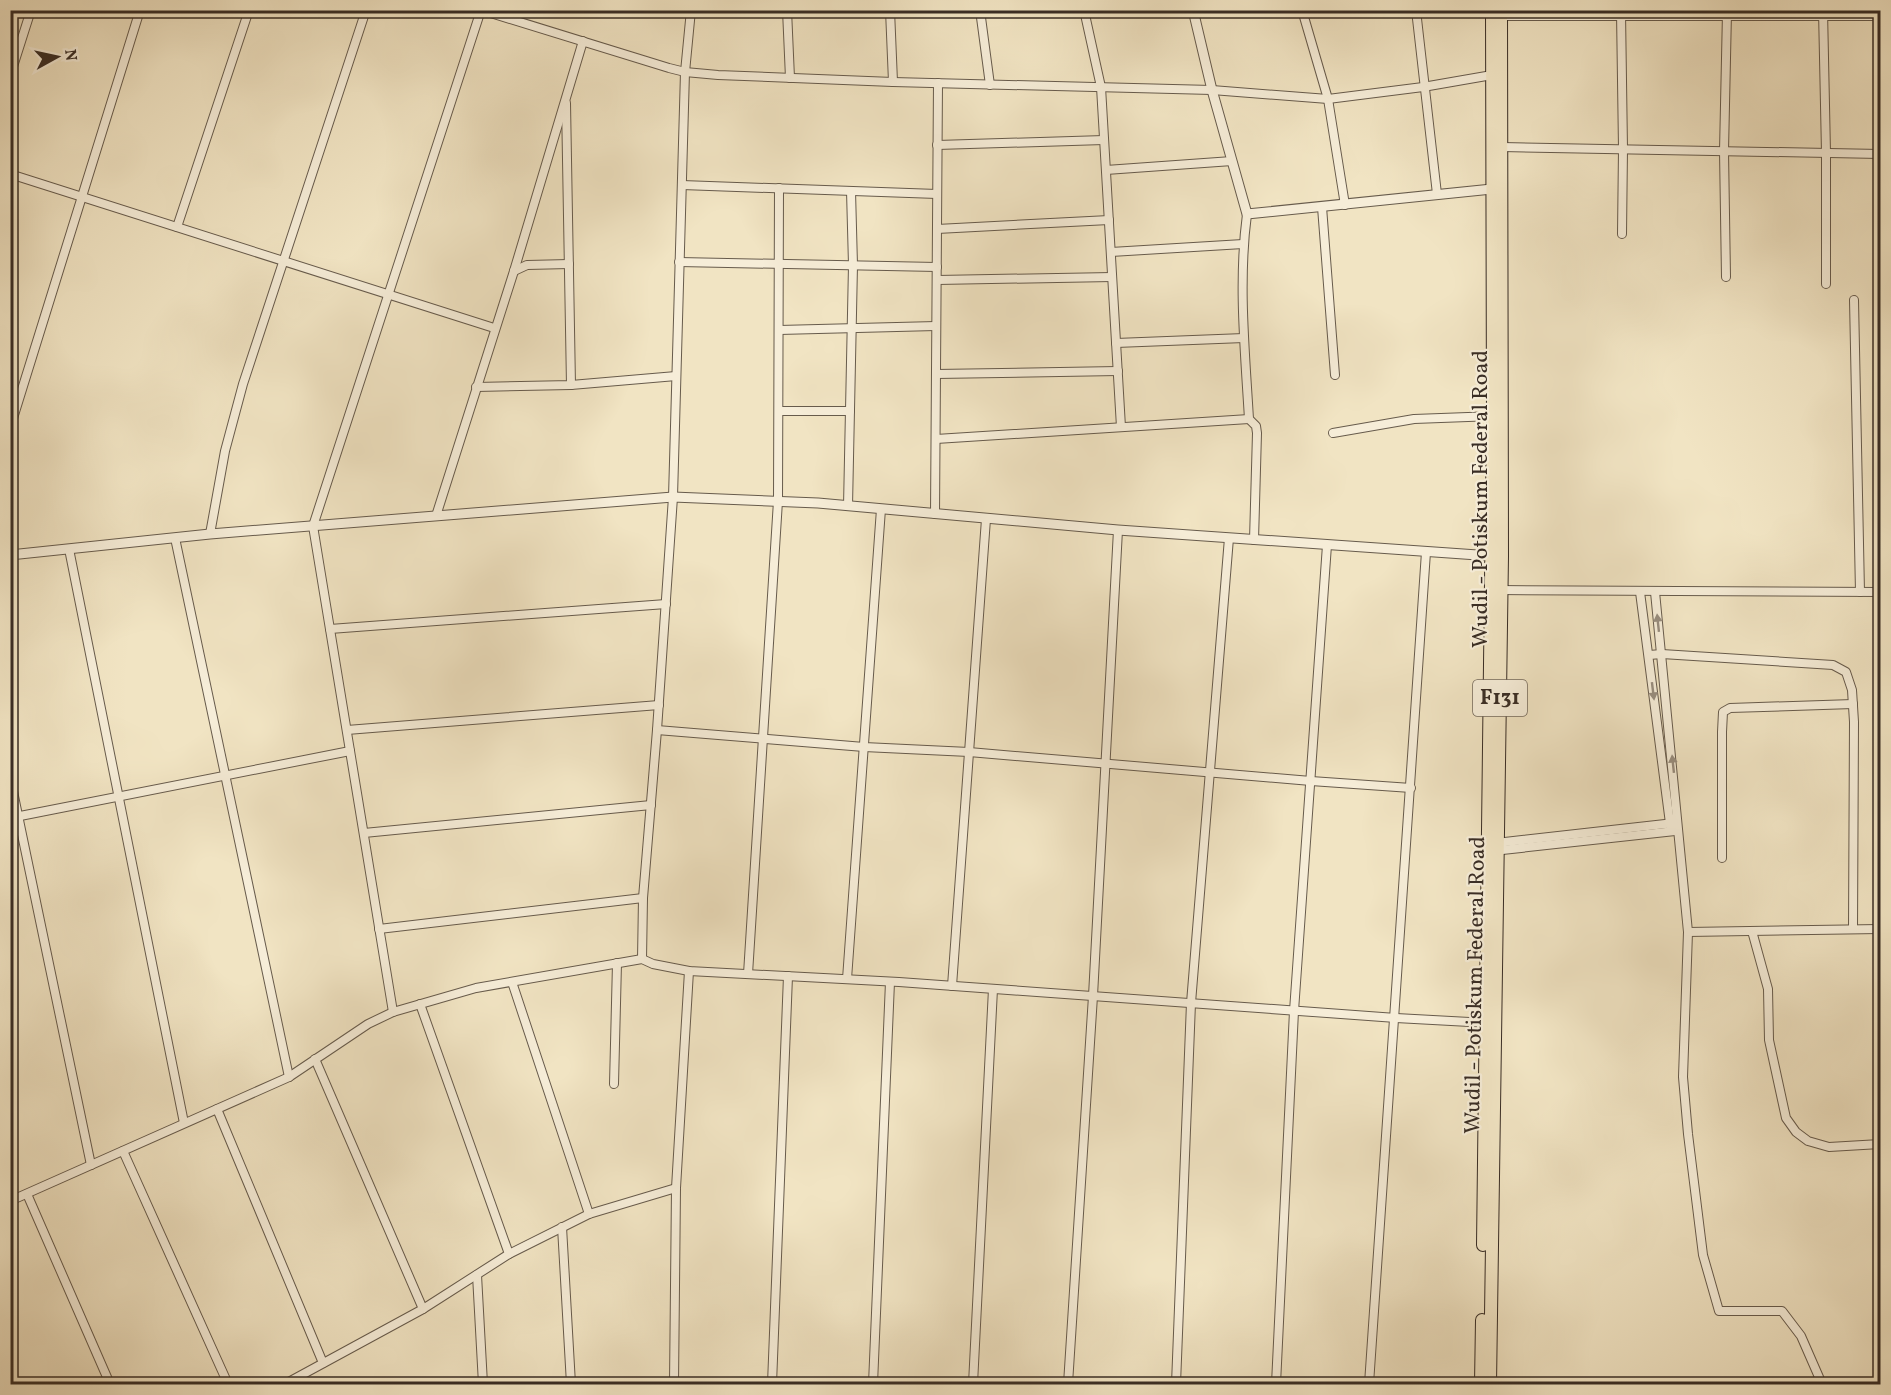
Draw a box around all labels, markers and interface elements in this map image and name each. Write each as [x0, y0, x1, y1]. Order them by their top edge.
north arrow [27, 27, 87, 87]
text: N [58, 48, 82, 63]
street label: Wudil - Potiskum Federal Road [1466, 350, 1497, 648]
one-way arrow [1653, 613, 1663, 632]
road number: F131 [1473, 680, 1527, 716]
one-way arrow [1649, 682, 1658, 701]
one-way arrow [1668, 755, 1678, 774]
street label: Wudil - Potiskum Federal Road [1458, 836, 1494, 1134]

